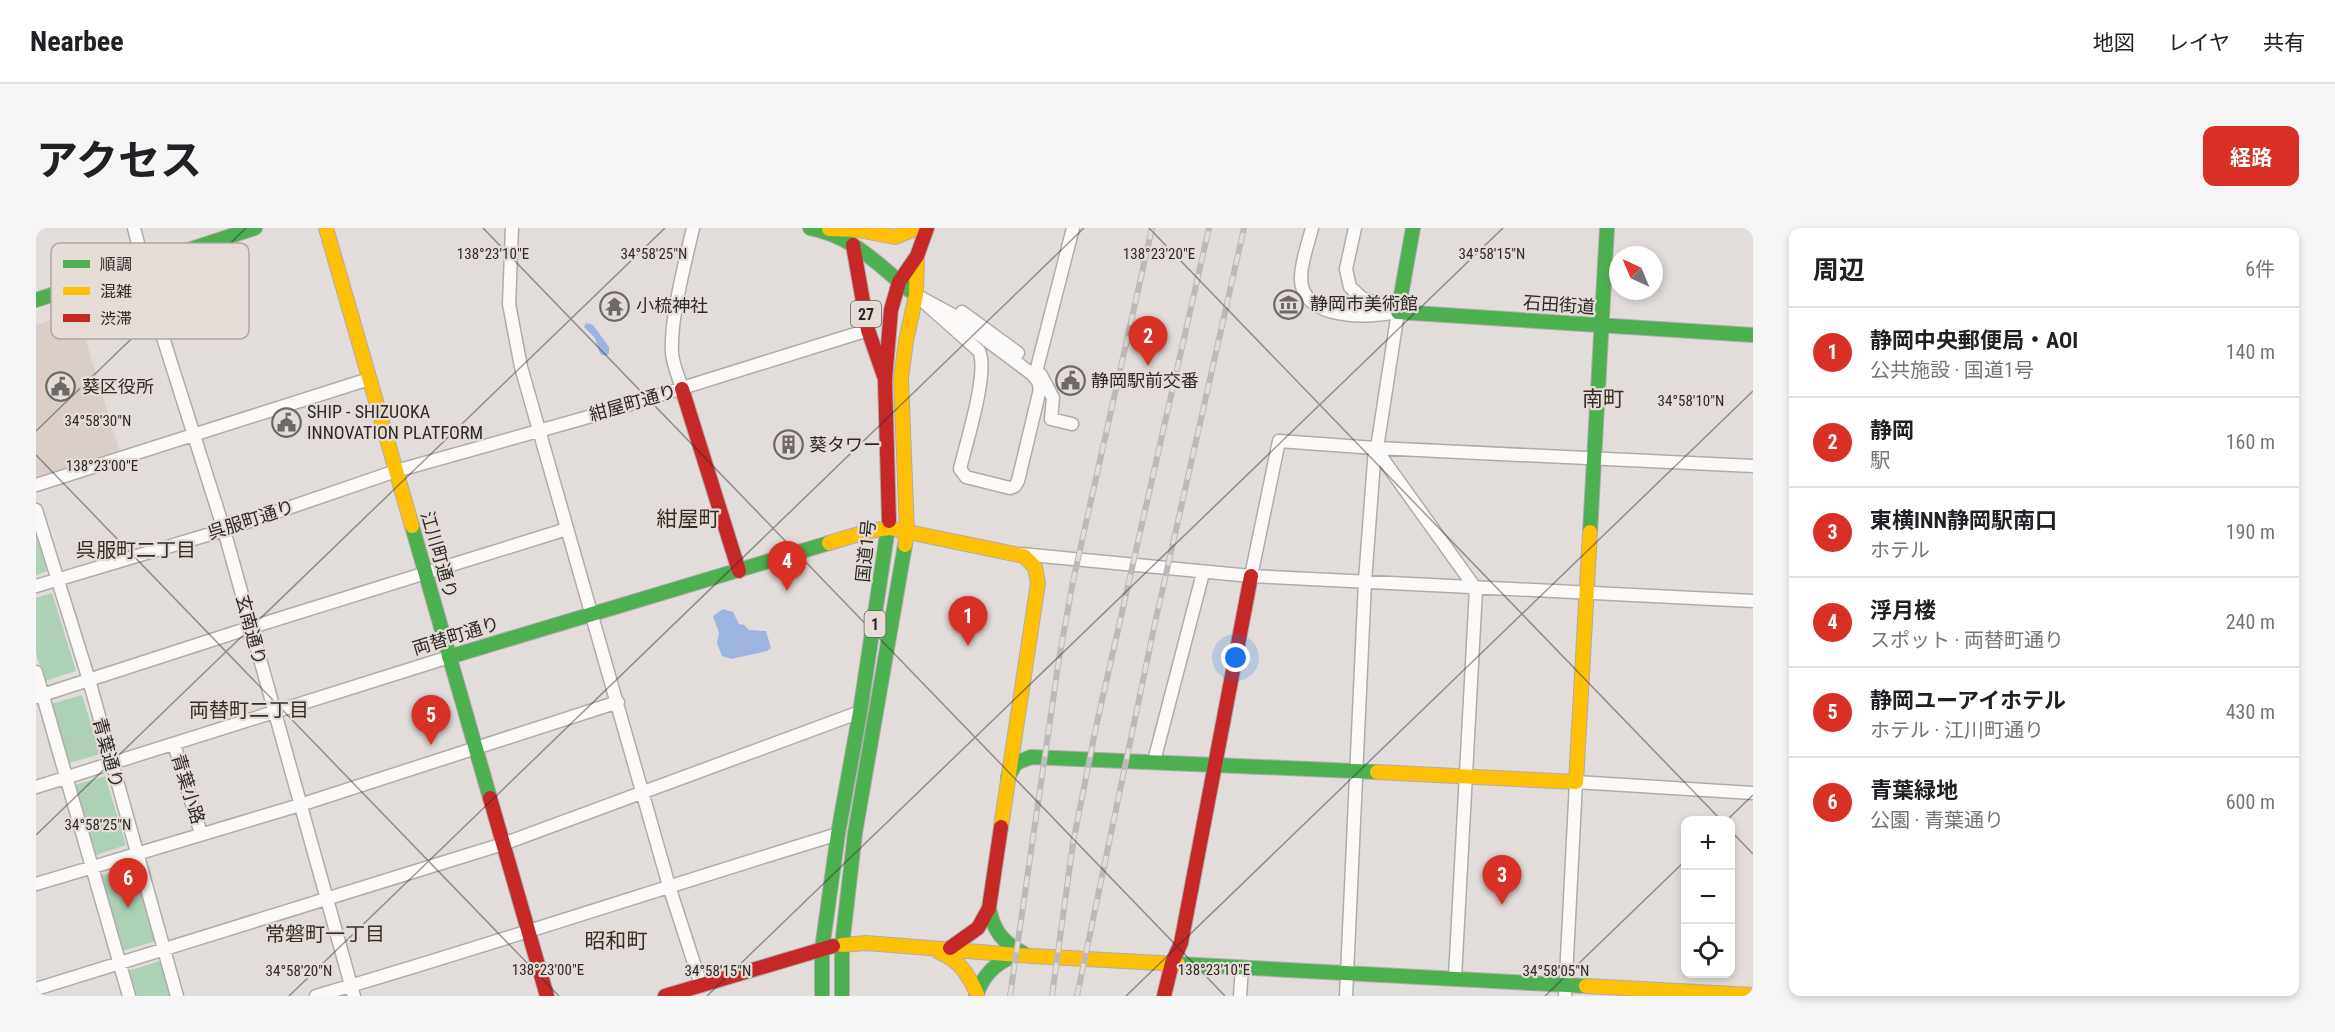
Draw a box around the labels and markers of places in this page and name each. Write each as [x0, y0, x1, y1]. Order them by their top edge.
museum icon: 静岡市美術館 [1273, 288, 1305, 320]
temple icon: 小梳神社 [599, 290, 631, 322]
place label: 静岡市美術館 [1310, 293, 1418, 314]
place label: 小梳神社 [636, 295, 708, 316]
pin: 2 [1128, 316, 1168, 366]
public building icon: 静岡駅前交番 [1054, 365, 1086, 397]
place label: 静岡駅前交番 [1091, 370, 1199, 391]
public building icon: 葵区役所 [45, 371, 77, 403]
place label: 葵区役所 [82, 376, 154, 397]
place label: SHIP - SHIZUOKA INNOVATION PLATFORM [307, 401, 483, 443]
public building icon: SHIP - SHIZUOKA INNOVATION PLATFORM [270, 406, 302, 438]
building icon: 葵タワー [772, 429, 804, 461]
place label: 葵タワー [809, 434, 881, 455]
pin: 4 [768, 542, 807, 591]
pin: 1 [948, 596, 988, 646]
pin: 5 [412, 696, 450, 745]
pin: 3 [1482, 856, 1522, 905]
pin: 6 [108, 858, 148, 908]

